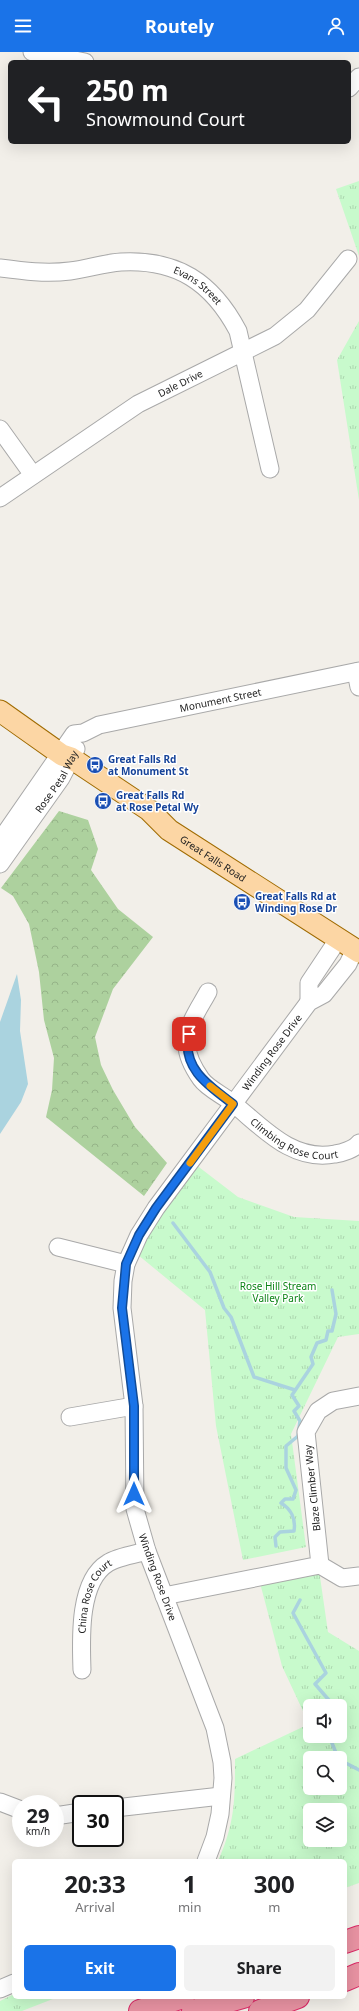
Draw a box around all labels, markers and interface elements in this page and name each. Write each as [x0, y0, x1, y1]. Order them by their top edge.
text: Routely [145, 14, 214, 38]
icon: menu [12, 15, 34, 37]
icon: person [325, 15, 347, 37]
text: 250 m [86, 71, 169, 109]
icon: left [20, 76, 72, 128]
text: Snowmound Court [86, 107, 245, 131]
street label: Evans Street [172, 262, 226, 308]
street label: Dale Drive [155, 366, 205, 400]
street label: Monument Street [178, 684, 263, 715]
street label: Rose Petal Way [32, 747, 82, 816]
place label: Great Falls Rd at Monument St [108, 752, 189, 778]
bus stop icon: Great Falls Rd at Monument St [85, 755, 105, 775]
place label: Great Falls Rd at Rose Petal Wy [116, 788, 199, 814]
bus stop icon: Great Falls Rd at Rose Petal Wy [93, 791, 113, 811]
street label: Great Falls Road [177, 832, 249, 885]
place label: Great Falls Rd at Winding Rose Dr [255, 889, 338, 915]
bus stop icon: Great Falls Rd at Winding Rose Dr [232, 892, 252, 912]
street label: Winding Rose Drive [239, 1011, 305, 1093]
pin [172, 1017, 206, 1051]
icon: arrive [178, 1023, 200, 1045]
street label: Climbing Rose Court [248, 1114, 340, 1162]
park label: Rose Hill Stream Valley Park [240, 1279, 316, 1305]
street label: Blaze Climber Way [300, 1443, 323, 1532]
position arrow [113, 1473, 155, 1515]
street label: Winding Rose Drive [136, 1531, 180, 1623]
street label: China Rose Court [75, 1555, 114, 1634]
map controls [303, 1699, 347, 1847]
button: sound [303, 1699, 347, 1743]
button: search [303, 1751, 347, 1795]
speed limit sign: 30 [72, 1795, 124, 1847]
text: 29 [27, 1802, 49, 1829]
button: layers [303, 1803, 347, 1847]
text: km/h [26, 1824, 50, 1838]
text: 20:33 [64, 1867, 126, 1900]
text: 1 [183, 1867, 197, 1900]
text: 300 [254, 1867, 295, 1900]
text: Arrival [75, 1898, 115, 1916]
text: min [178, 1898, 201, 1916]
text: m [268, 1898, 280, 1916]
button: Exit [24, 1945, 176, 1991]
button: Share [184, 1945, 335, 1991]

